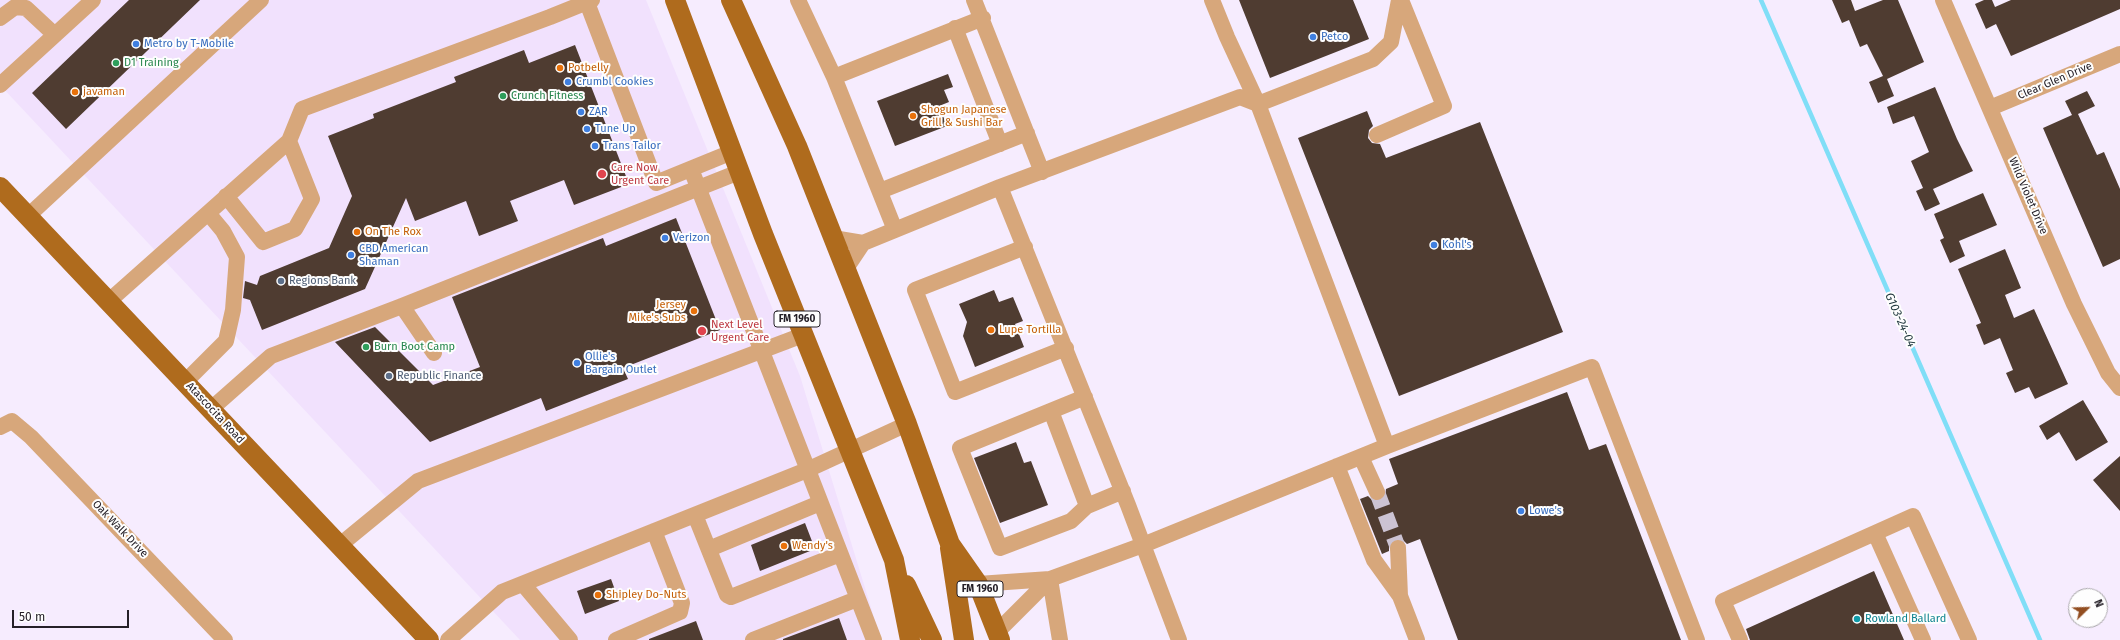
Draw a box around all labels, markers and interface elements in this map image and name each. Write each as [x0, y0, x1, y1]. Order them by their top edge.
place label: Petco [1321, 30, 1348, 44]
marker: Petco [1308, 32, 1318, 42]
place label: Metro by T-Mobile [144, 37, 234, 51]
marker: Metro by T-Mobile [131, 39, 141, 49]
place label: D1 Training [124, 56, 179, 70]
marker: D1 Training [111, 58, 121, 68]
street label: Clear Glen Drive [2016, 59, 2094, 103]
place label: Potbelly [568, 61, 609, 75]
marker: Potbelly [555, 63, 565, 73]
place label: Crumbl Cookies [576, 75, 653, 89]
marker: Crumbl Cookies [563, 77, 573, 87]
place label: javaman [83, 85, 125, 99]
marker: javaman [70, 87, 80, 97]
place label: Crunch Fitness [511, 89, 583, 103]
marker: Crunch Fitness [498, 91, 508, 101]
place label: Shogun Japanese Grill & Sushi Bar [921, 103, 1007, 129]
place label: ZAR [589, 105, 608, 119]
marker: ZAR [576, 107, 586, 117]
marker: Shogun Japanese Grill & Sushi Bar [908, 111, 918, 121]
place label: Tune Up [595, 122, 636, 136]
marker: Tune Up [582, 124, 592, 134]
place label: Trans Tailor [603, 139, 661, 153]
marker: Trans Tailor [590, 141, 600, 151]
street label: Wild Violet Drive [2006, 156, 2050, 236]
place label: Care Now Urgent Care [611, 161, 669, 187]
marker: Care Now Urgent Care [596, 168, 608, 180]
place label: On The Rox [365, 225, 421, 239]
marker: On The Rox [352, 227, 362, 237]
place label: Verizon [673, 231, 710, 245]
marker: Verizon [660, 233, 670, 243]
place label: Kohl's [1442, 238, 1472, 252]
marker: Kohl's [1429, 240, 1439, 250]
place label: CBD American Shaman [359, 242, 428, 268]
marker: CBD American Shaman [346, 250, 356, 260]
place label: Regions Bank [289, 274, 356, 288]
marker: Regions Bank [276, 276, 286, 286]
water label: G103-24-04 [1882, 290, 1918, 350]
place label: Jersey Mike's Subs [629, 298, 686, 324]
marker: Jersey Mike's Subs [689, 306, 699, 316]
road number: FM 1960 [774, 311, 820, 327]
place label: Next Level Urgent Care [711, 318, 769, 344]
place label: Lupe Tortilla [999, 323, 1061, 337]
marker: Next Level Urgent Care [696, 325, 708, 337]
marker: Lupe Tortilla [986, 325, 996, 335]
place label: Burn Boot Camp [374, 340, 455, 354]
marker: Burn Boot Camp [361, 342, 371, 352]
place label: Ollie's Bargain Outlet [585, 350, 657, 376]
marker: Ollie's Bargain Outlet [572, 358, 582, 368]
place label: Republic Finance [397, 369, 481, 383]
marker: Republic Finance [384, 371, 394, 381]
street label: Atascocita Road [183, 380, 247, 446]
street label: Oak Walk Drive [89, 498, 151, 560]
place label: Lowe's [1529, 504, 1562, 518]
marker: Lowe's [1516, 506, 1526, 516]
place label: Wendy's [792, 539, 833, 553]
marker: Wendy's [779, 541, 789, 551]
road number: FM 1960 [957, 581, 1003, 597]
place label: Shipley Do-Nuts [606, 588, 686, 602]
north arrow [2068, 588, 2108, 628]
marker: Shipley Do-Nuts [593, 590, 603, 600]
text: N [2091, 598, 2106, 609]
scale bar [14, 602, 131, 628]
text: 50 m [19, 610, 45, 624]
place label: Rowland Ballard [1865, 612, 1946, 626]
marker: Rowland Ballard [1852, 614, 1862, 624]

